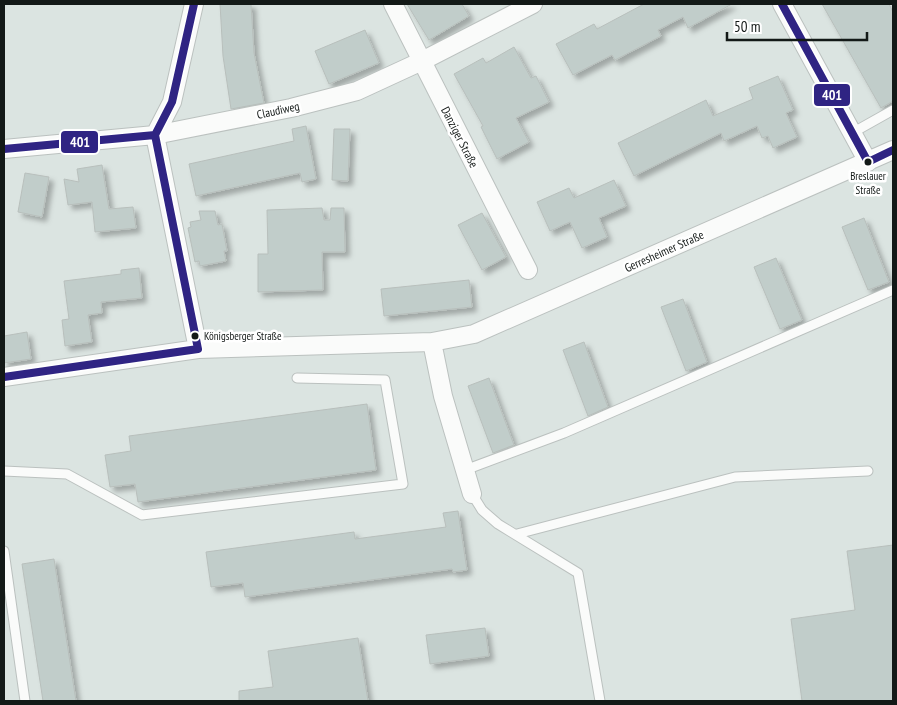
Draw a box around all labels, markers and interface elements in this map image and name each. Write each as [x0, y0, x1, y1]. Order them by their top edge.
scale bar [727, 10, 867, 42]
text: 50 m [734, 17, 760, 36]
line badge: 401 [813, 83, 851, 107]
text: 401 [822, 86, 842, 104]
street label: Claudiweg [255, 98, 301, 122]
street label: Danziger Straße [438, 104, 482, 170]
line badge: 401 [60, 130, 99, 154]
text: 401 [70, 133, 90, 151]
marker: Breslauer Straße [863, 157, 873, 167]
place label: Breslauer Straße [850, 169, 886, 197]
street label: Gerresheimer Straße [622, 227, 706, 275]
place label: Königsberger Straße [204, 329, 282, 343]
marker: Königsberger Straße [190, 331, 200, 341]

